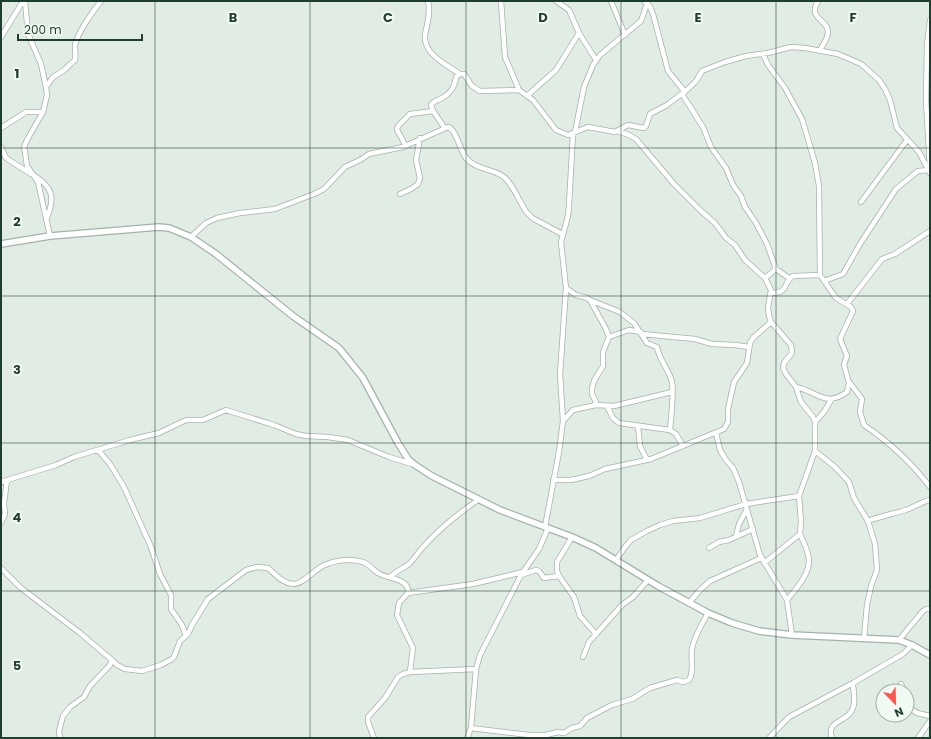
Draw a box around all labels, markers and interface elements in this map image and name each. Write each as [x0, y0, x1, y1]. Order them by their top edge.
text: B [229, 8, 238, 27]
text: C [383, 8, 393, 27]
text: D [538, 8, 548, 27]
text: E [694, 8, 702, 27]
text: F [849, 8, 857, 27]
scale bar [18, 16, 142, 42]
text: 200 m [24, 21, 62, 38]
text: 1 [15, 64, 19, 83]
text: 2 [13, 212, 21, 231]
text: 3 [13, 360, 21, 379]
text: 4 [13, 508, 22, 527]
text: 5 [13, 656, 21, 675]
north arrow [875, 683, 915, 723]
text: N [892, 703, 906, 721]

